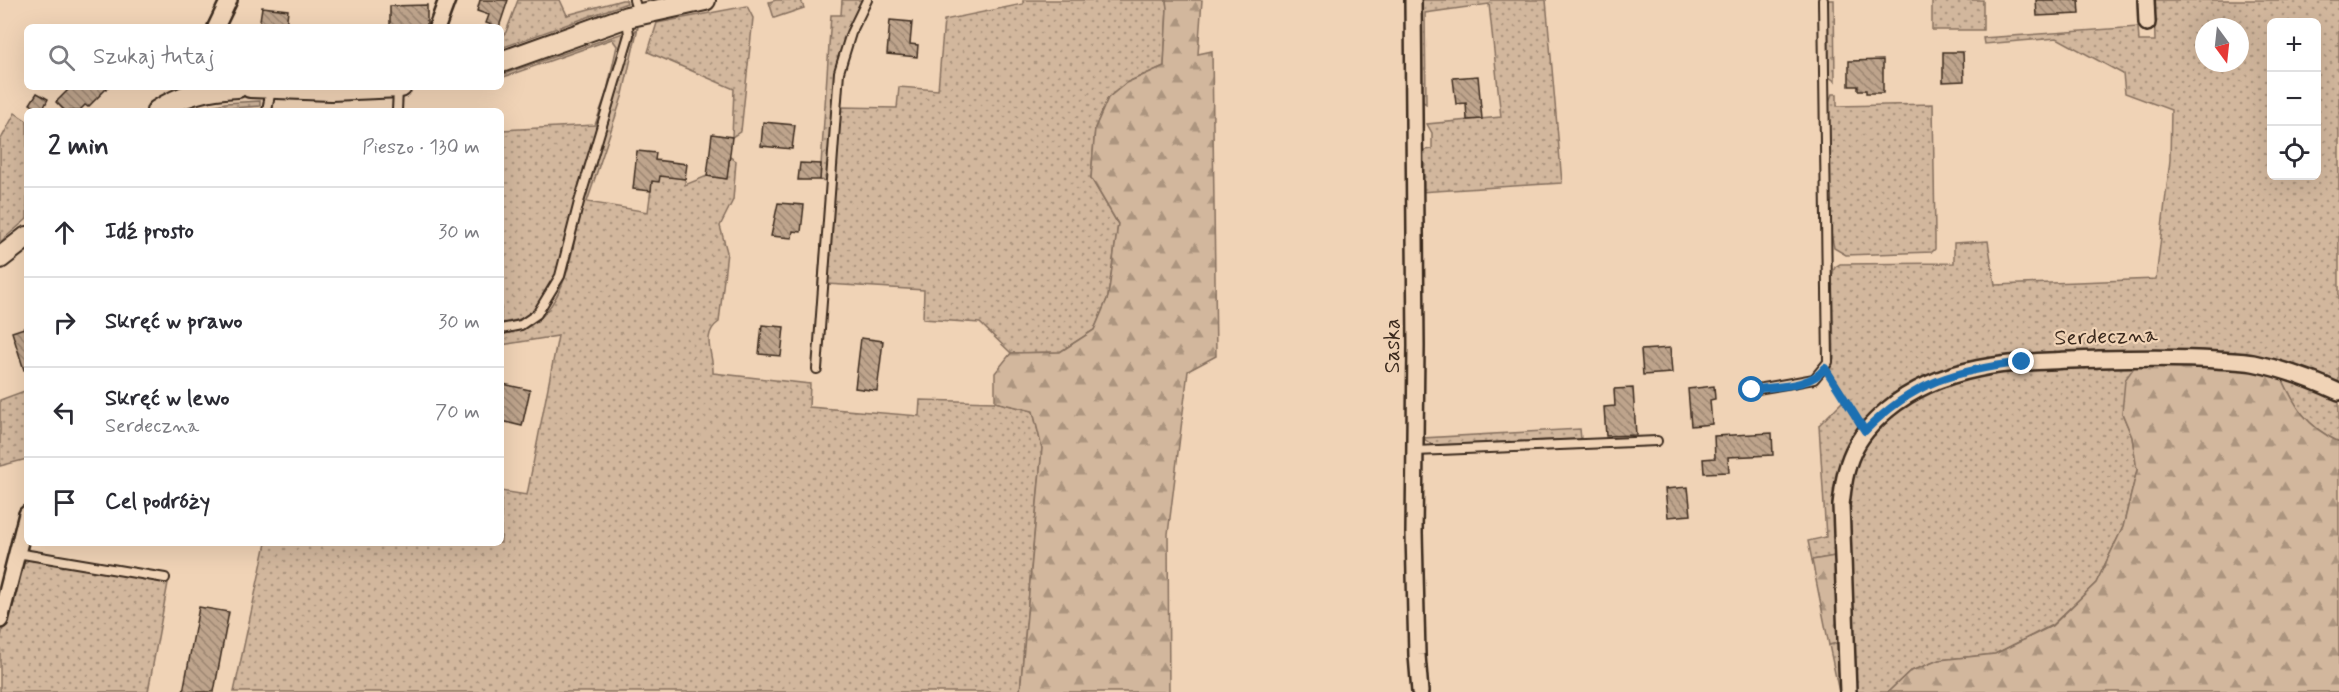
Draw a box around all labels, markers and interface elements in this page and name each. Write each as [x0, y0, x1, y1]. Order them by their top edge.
north arrow [2195, 18, 2249, 72]
map controls [2267, 18, 2321, 180]
button: + [2267, 18, 2321, 72]
search box [24, 24, 504, 90]
icon: search [45, 41, 78, 74]
text: Szukaj tutaj [93, 43, 215, 71]
button: − [2267, 72, 2321, 126]
button: locate [2267, 126, 2321, 180]
text: 2 min [48, 130, 109, 164]
text: Pieszo · 130 m [362, 134, 480, 161]
icon: ahead [48, 216, 81, 249]
text: Idź prosto [105, 218, 194, 246]
text: 30 m [438, 219, 480, 246]
icon: right [48, 306, 81, 339]
text: Skręć w prawo [105, 308, 242, 336]
text: 30 m [438, 309, 480, 336]
street label: Saska [1379, 318, 1407, 374]
street label: Serdeczna [2054, 321, 2159, 353]
route end [2008, 348, 2034, 374]
route start [1738, 376, 1764, 402]
text: Skręć w lewo [105, 385, 230, 413]
icon: left [48, 396, 81, 429]
text: 70 m [435, 399, 480, 426]
text: Serdeczna [105, 413, 199, 440]
icon: arrive [48, 486, 81, 519]
text: Cel podróży [105, 488, 210, 516]

